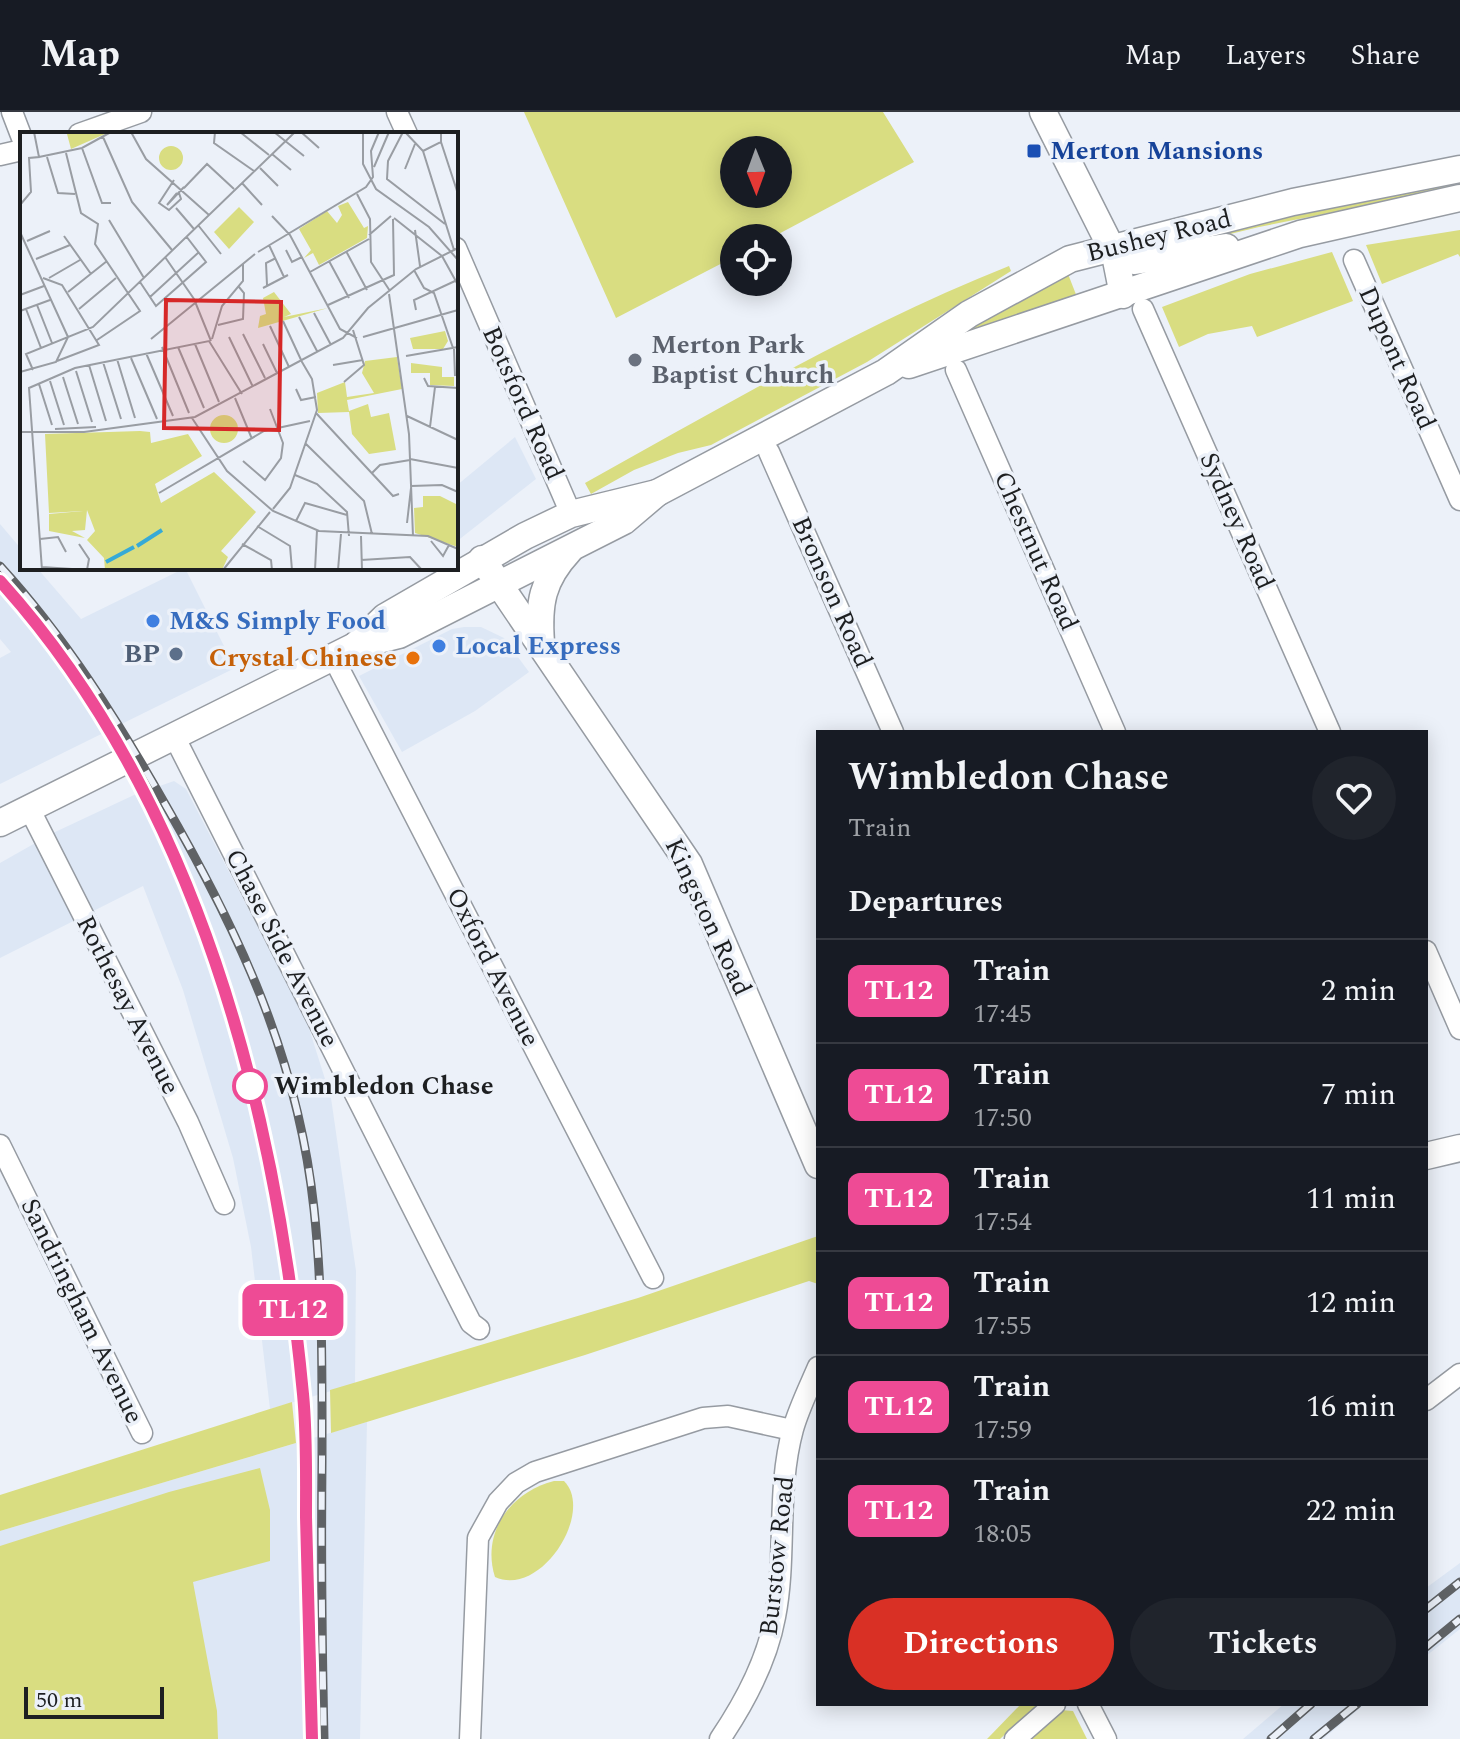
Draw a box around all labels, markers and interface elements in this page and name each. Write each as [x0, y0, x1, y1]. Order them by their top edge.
text: Map [40, 26, 120, 84]
text: Map [1125, 34, 1181, 77]
text: Layers [1225, 34, 1307, 77]
text: Share [1351, 34, 1420, 77]
place label: Merton Mansions [1050, 131, 1264, 171]
inset map [20, 132, 458, 570]
north arrow [720, 136, 792, 208]
map controls [720, 136, 792, 296]
marker: Merton Mansions [1025, 142, 1043, 160]
street label: Bushey Road [1082, 199, 1236, 273]
button: locate [720, 224, 792, 296]
street label: Dupont Road [1348, 280, 1446, 436]
street label: Botsford Road [471, 320, 575, 486]
place label: Merton Park Baptist Church [651, 325, 834, 395]
marker: Merton Park Baptist Church [626, 351, 644, 369]
street label: Sydney Road [1189, 446, 1285, 596]
street label: Chestnut Road [983, 465, 1089, 637]
street label: Bronson Road [781, 510, 883, 674]
place label: M&S Simply Food [169, 601, 386, 641]
marker: M&S Simply Food [144, 612, 162, 630]
place label: Local Express [455, 626, 621, 666]
place label: BP [124, 634, 160, 674]
marker: Local Express [430, 637, 448, 655]
place label: Crystal Chinese [209, 638, 397, 678]
marker: BP [167, 645, 185, 663]
marker: Crystal Chinese [404, 649, 422, 667]
text: Wimbledon Chase [848, 749, 1169, 807]
button: heart [1312, 756, 1396, 840]
text: Train [848, 808, 911, 848]
street label: Kingston Road [654, 832, 762, 1002]
street label: Chase Side Avenue [215, 842, 349, 1054]
text: Departures [848, 879, 1003, 925]
street label: Oxford Avenue [436, 880, 550, 1054]
street label: Rothesay Avenue [66, 908, 190, 1102]
text: Train [973, 948, 1050, 994]
text: 2 min [1321, 968, 1396, 1014]
text: TL12 [864, 969, 933, 1012]
text: 17:45 [973, 994, 1032, 1034]
text: Train [973, 1052, 1050, 1098]
place label: Wimbledon Chase [274, 1066, 494, 1106]
marker: Wimbledon Chase [233, 1069, 267, 1103]
text: 7 min [1321, 1072, 1396, 1118]
text: TL12 [864, 1073, 933, 1116]
text: 17:50 [973, 1098, 1032, 1138]
text: Train [973, 1156, 1050, 1202]
text: 11 min [1306, 1176, 1396, 1222]
text: TL12 [864, 1177, 933, 1220]
street label: Sandringham Avenue [10, 1191, 154, 1431]
text: 17:54 [973, 1202, 1032, 1242]
text: Train [973, 1260, 1050, 1306]
text: 12 min [1306, 1280, 1396, 1326]
text: TL12 [864, 1281, 933, 1324]
line badge: TL12 [237, 1284, 349, 1336]
text: TL12 [258, 1288, 328, 1331]
text: 17:55 [973, 1306, 1032, 1346]
text: Train [973, 1364, 1050, 1410]
text: 16 min [1306, 1384, 1396, 1430]
text: TL12 [864, 1385, 933, 1428]
text: 17:59 [973, 1410, 1032, 1450]
text: Train [973, 1468, 1050, 1514]
street label: Burstow Road [749, 1474, 805, 1638]
text: 22 min [1306, 1488, 1396, 1534]
text: TL12 [864, 1489, 933, 1532]
text: 18:05 [973, 1514, 1032, 1554]
button: Directions [848, 1598, 1114, 1690]
button: Tickets [1130, 1598, 1396, 1690]
scale bar [24, 1683, 164, 1719]
text: 50 m [36, 1684, 82, 1717]

